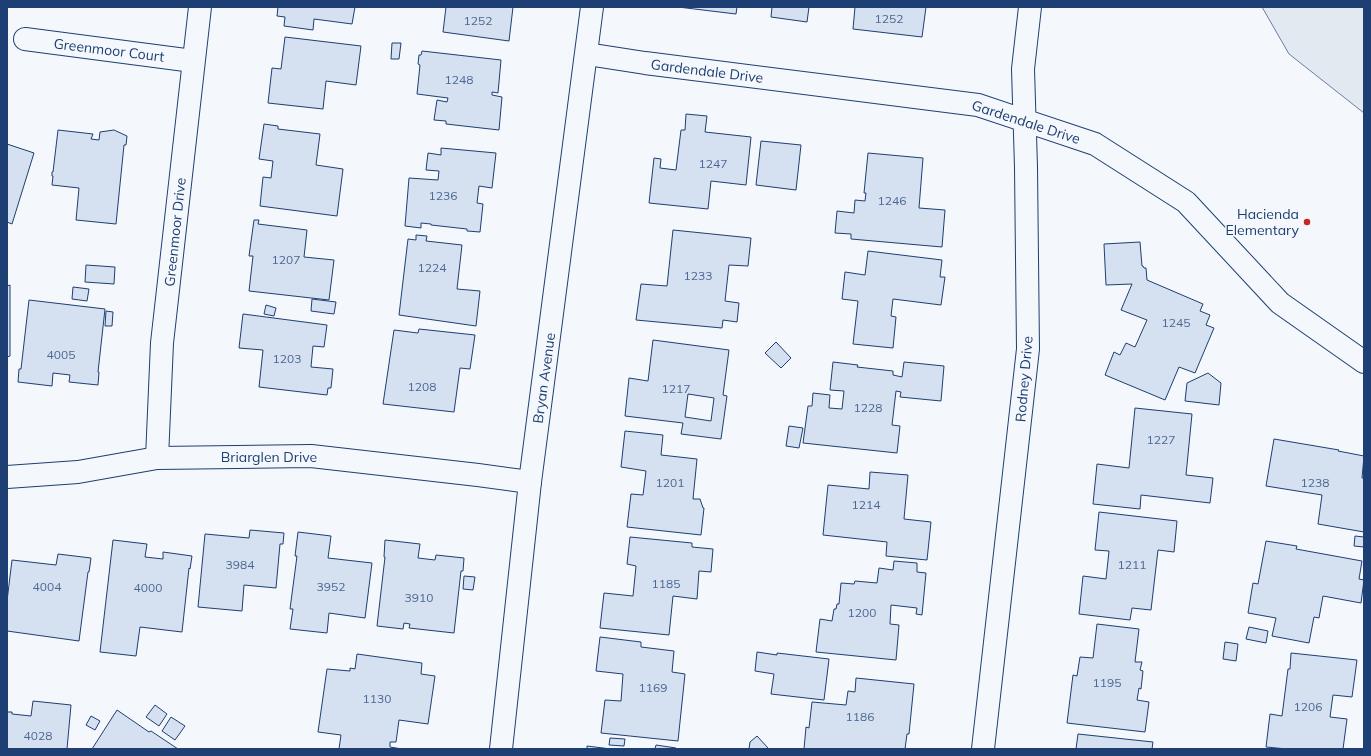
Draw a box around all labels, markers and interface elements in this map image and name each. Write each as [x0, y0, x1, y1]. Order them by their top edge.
house number: 1252 [875, 11, 903, 26]
house number: 1252 [464, 13, 492, 28]
street label: Greenmoor Court [53, 34, 165, 66]
street label: Gardendale Drive [650, 55, 764, 87]
house number: 1248 [445, 72, 473, 87]
street label: Gardendale Drive [969, 96, 1083, 148]
house number: 1247 [699, 156, 727, 171]
street label: Greenmoor Drive [160, 177, 190, 287]
house number: 1236 [429, 188, 457, 203]
house number: 1246 [878, 193, 906, 208]
place label: Hacienda Elementary [1225, 205, 1300, 239]
marker: Hacienda Elementary [1302, 217, 1312, 227]
house number: 1207 [272, 252, 300, 267]
house number: 1224 [418, 260, 446, 275]
house number: 1233 [684, 268, 712, 283]
house number: 1245 [1162, 315, 1190, 330]
street label: Bryan Avenue [529, 332, 559, 424]
street label: Rodney Drive [1011, 335, 1037, 423]
house number: 4005 [47, 347, 75, 362]
house number: 1203 [273, 351, 301, 366]
house number: 1208 [408, 379, 436, 394]
house number: 1217 [662, 381, 690, 396]
house number: 1228 [854, 400, 882, 415]
house number: 1227 [1147, 432, 1175, 447]
street label: Briarglen Drive [221, 448, 317, 466]
house number: 1201 [656, 475, 684, 490]
house number: 1238 [1301, 475, 1329, 490]
house number: 1214 [852, 497, 880, 512]
house number: 3984 [226, 557, 254, 572]
house number: 1211 [1118, 557, 1146, 572]
house number: 1185 [652, 576, 680, 591]
house number: 4004 [33, 579, 61, 594]
house number: 3952 [317, 579, 345, 594]
house number: 4000 [134, 580, 162, 595]
house number: 3910 [405, 590, 433, 605]
house number: 1200 [848, 605, 876, 620]
house number: 1195 [1093, 675, 1121, 690]
house number: 1169 [639, 680, 667, 695]
house number: 1130 [363, 691, 391, 706]
house number: 1206 [1294, 699, 1322, 714]
house number: 1186 [846, 709, 874, 724]
house number: 4028 [24, 728, 52, 743]

